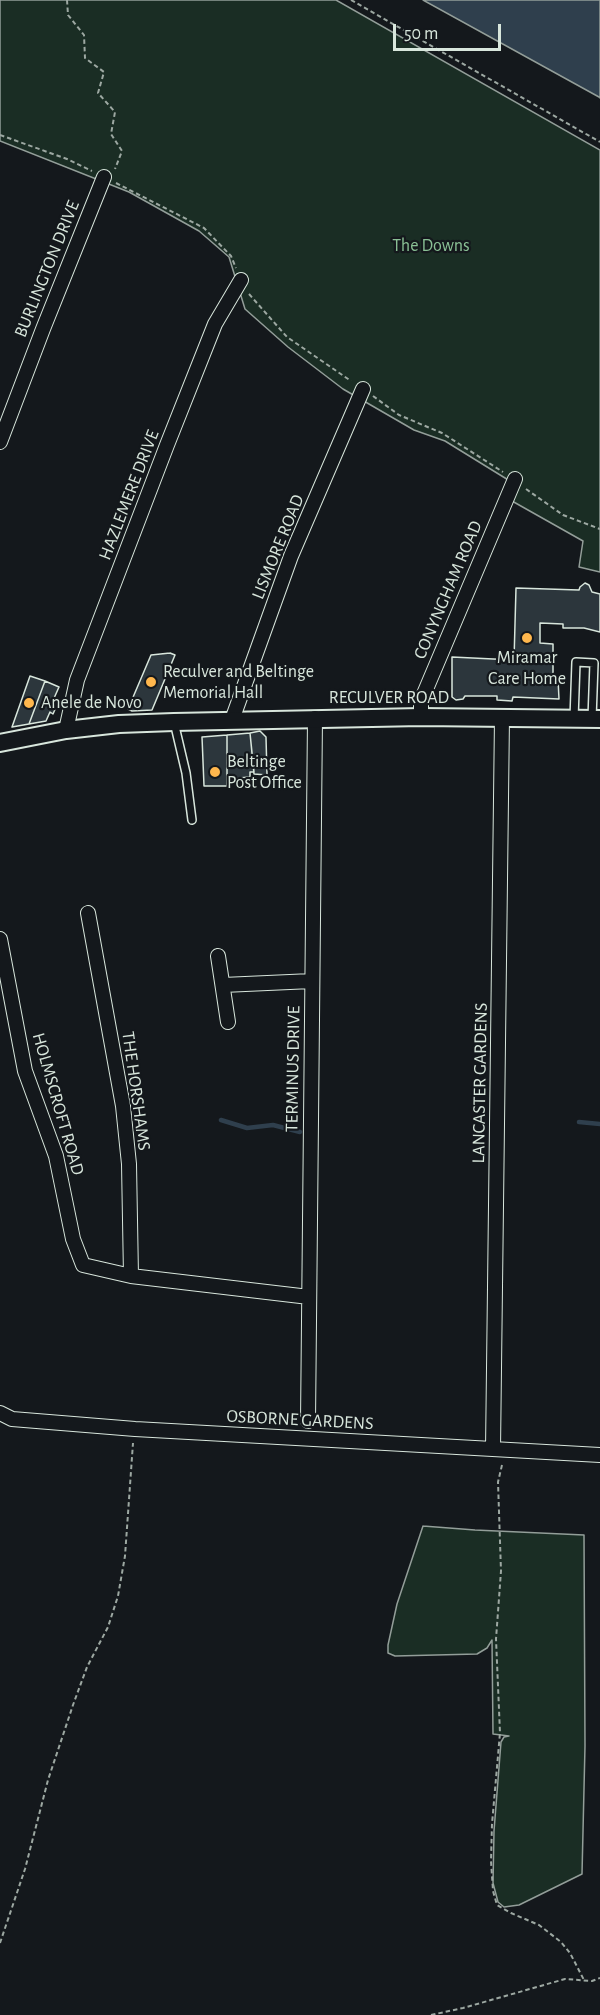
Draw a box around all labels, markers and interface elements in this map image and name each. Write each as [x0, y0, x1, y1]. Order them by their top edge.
scale bar [396, 12, 504, 50]
text: 50 m [404, 25, 438, 43]
street label: BURLINGTON DRIVE [10, 197, 84, 341]
park label: The Downs [392, 235, 470, 257]
street label: HAZLEMERE DRIVE [94, 427, 164, 563]
street label: LISMORE ROAD [247, 491, 309, 603]
street label: CONYNGHAM ROAD [409, 518, 487, 662]
marker: Miramar Care Home [520, 631, 534, 645]
place label: Miramar Care Home [488, 647, 566, 690]
place label: Reculver and Beltinge Memorial Hall [163, 661, 314, 704]
marker: Reculver and Beltinge Memorial Hall [144, 675, 158, 689]
street label: RECULVER ROAD [329, 687, 449, 709]
place label: Anele de Novo [41, 692, 142, 714]
marker: Anele de Novo [22, 696, 36, 710]
place label: Beltinge Post Office [227, 751, 302, 794]
marker: Beltinge Post Office [208, 765, 222, 779]
street label: LANCASTER GARDENS [468, 1003, 492, 1163]
street label: TERMINUS DRIVE [281, 1006, 305, 1132]
street label: HOLMSCROFT ROAD [27, 1030, 89, 1178]
street label: THE HORSHAMS [117, 1030, 155, 1152]
street label: OSBORNE GARDENS [226, 1405, 374, 1435]

